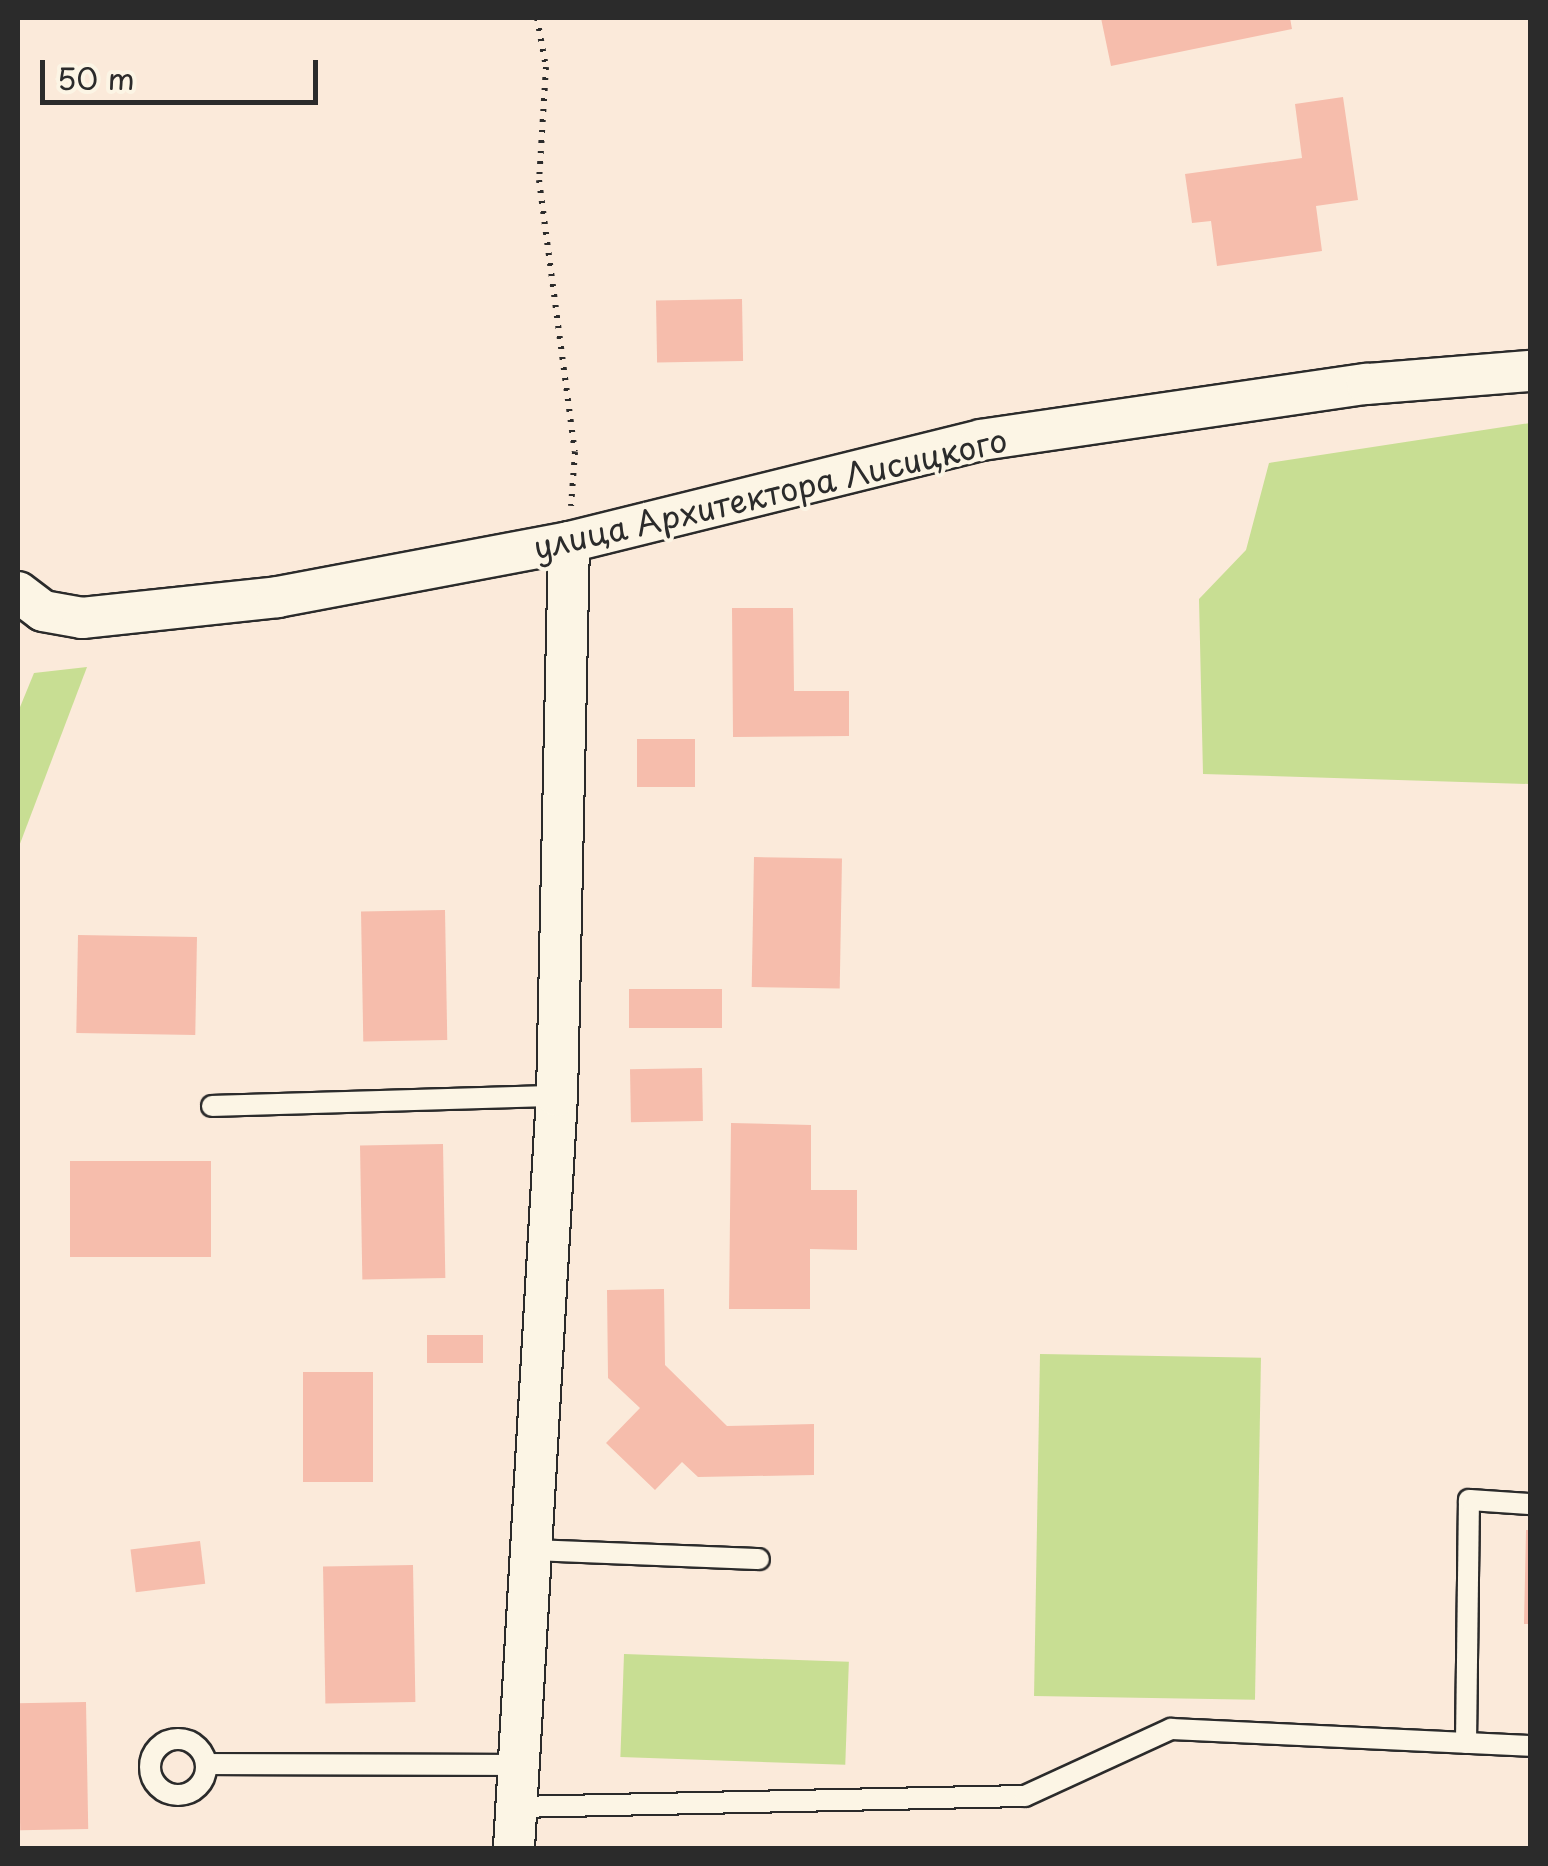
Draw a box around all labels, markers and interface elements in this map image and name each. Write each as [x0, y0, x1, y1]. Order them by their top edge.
scale bar [45, 40, 322, 102]
text: 50 m [57, 55, 135, 100]
street label: улица Архитектора Лисицкого [529, 420, 1011, 566]

